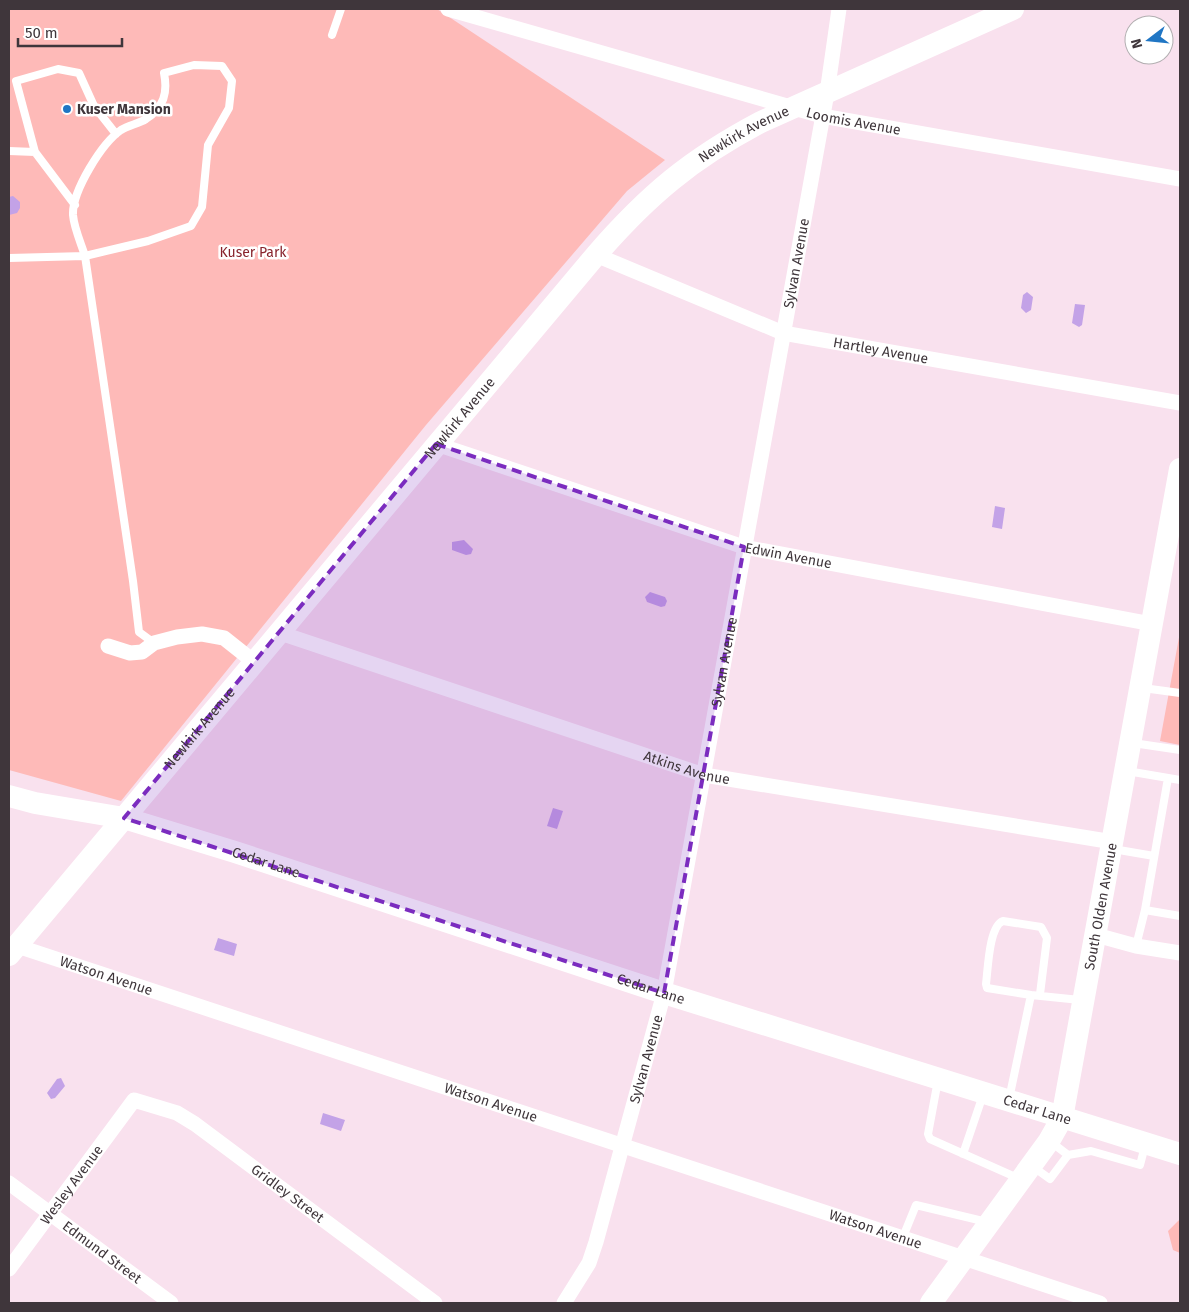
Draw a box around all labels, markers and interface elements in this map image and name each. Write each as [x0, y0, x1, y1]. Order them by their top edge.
scale bar [18, 15, 121, 47]
north arrow [1124, 15, 1174, 65]
text: 50 m [25, 24, 58, 42]
text: N [1128, 37, 1146, 50]
place label: Kuser Mansion [77, 101, 171, 118]
street label: Newkirk Avenue [695, 102, 792, 166]
marker: Kuser Mansion [61, 103, 73, 115]
street label: Loomis Avenue [804, 103, 902, 138]
street label: Sylvan Avenue [780, 217, 813, 310]
park label: Kuser Park [219, 244, 287, 261]
street label: Hartley Avenue [832, 334, 930, 367]
street label: Newkirk Avenue [420, 374, 498, 462]
street label: Edwin Avenue [744, 539, 833, 572]
street label: Sylvan Avenue [707, 615, 740, 708]
street label: Newkirk Avenue [160, 684, 238, 772]
street label: Atkins Avenue [642, 747, 731, 788]
street label: South Olden Avenue [1081, 841, 1120, 971]
street label: Cedar Lane [230, 843, 302, 881]
street label: Watson Avenue [58, 952, 155, 999]
street label: Cedar Lane [615, 970, 687, 1008]
street label: Sylvan Avenue [626, 1013, 666, 1105]
street label: Watson Avenue [442, 1079, 540, 1125]
street label: Cedar Lane [1001, 1091, 1074, 1128]
street label: Wesley Avenue [37, 1142, 106, 1228]
street label: Gridley Street [248, 1160, 328, 1227]
street label: Watson Avenue [827, 1206, 924, 1252]
street label: Edmund Street [59, 1217, 146, 1287]

